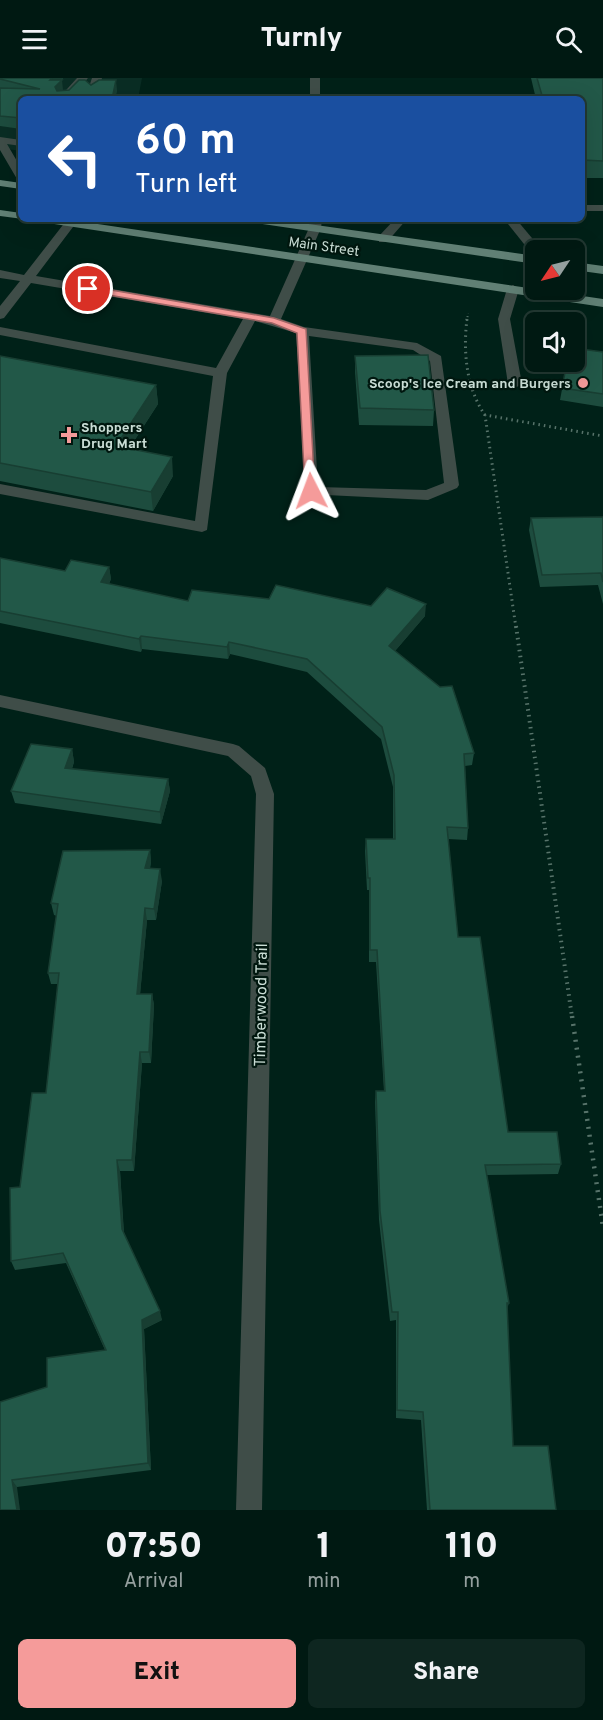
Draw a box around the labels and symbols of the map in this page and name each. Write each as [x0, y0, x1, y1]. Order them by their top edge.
street label: Main Street [287, 234, 360, 261]
north arrow [525, 240, 585, 300]
pin [62, 263, 113, 314]
place label: Scoop's Ice Cream and Burgers [369, 376, 571, 393]
marker: Scoop's Ice Cream and Burgers [576, 376, 590, 390]
place label: Shoppers Drug Mart [81, 420, 147, 453]
marker: Shoppers Drug Mart [62, 428, 76, 442]
position arrow [279, 459, 343, 523]
street label: Timberwood Trail [251, 943, 273, 1067]

